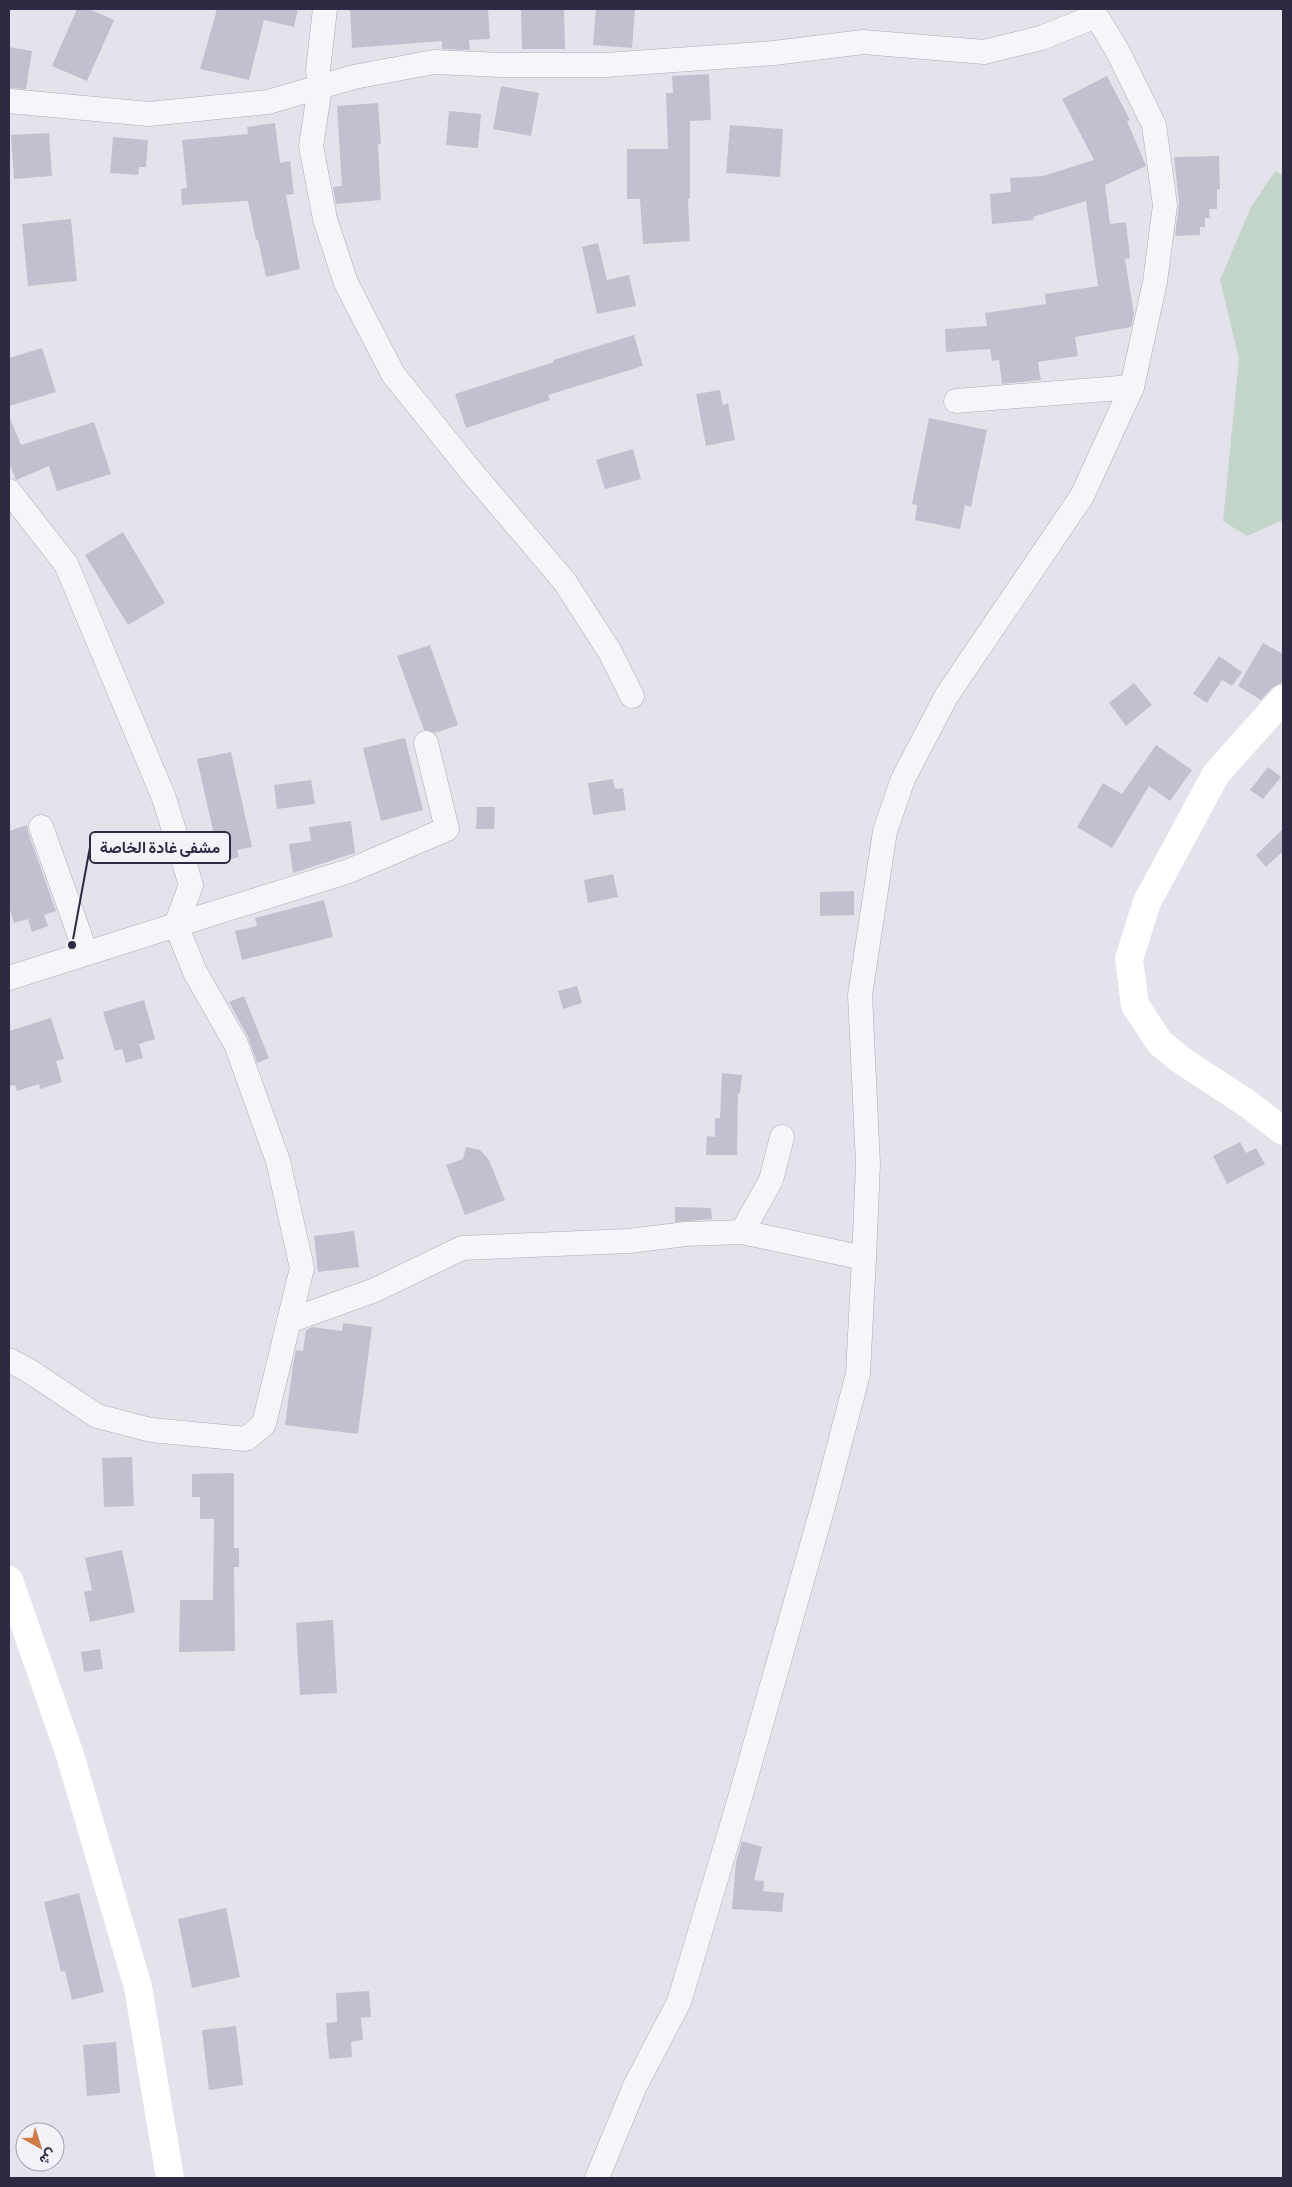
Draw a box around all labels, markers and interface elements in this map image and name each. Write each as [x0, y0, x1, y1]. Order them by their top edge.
callout: مشفى غادة الخاصة [90, 832, 230, 863]
text: مشفى غادة الخاصة [100, 840, 221, 857]
north arrow [15, 2122, 65, 2172]
text: ش [36, 2145, 58, 2167]

